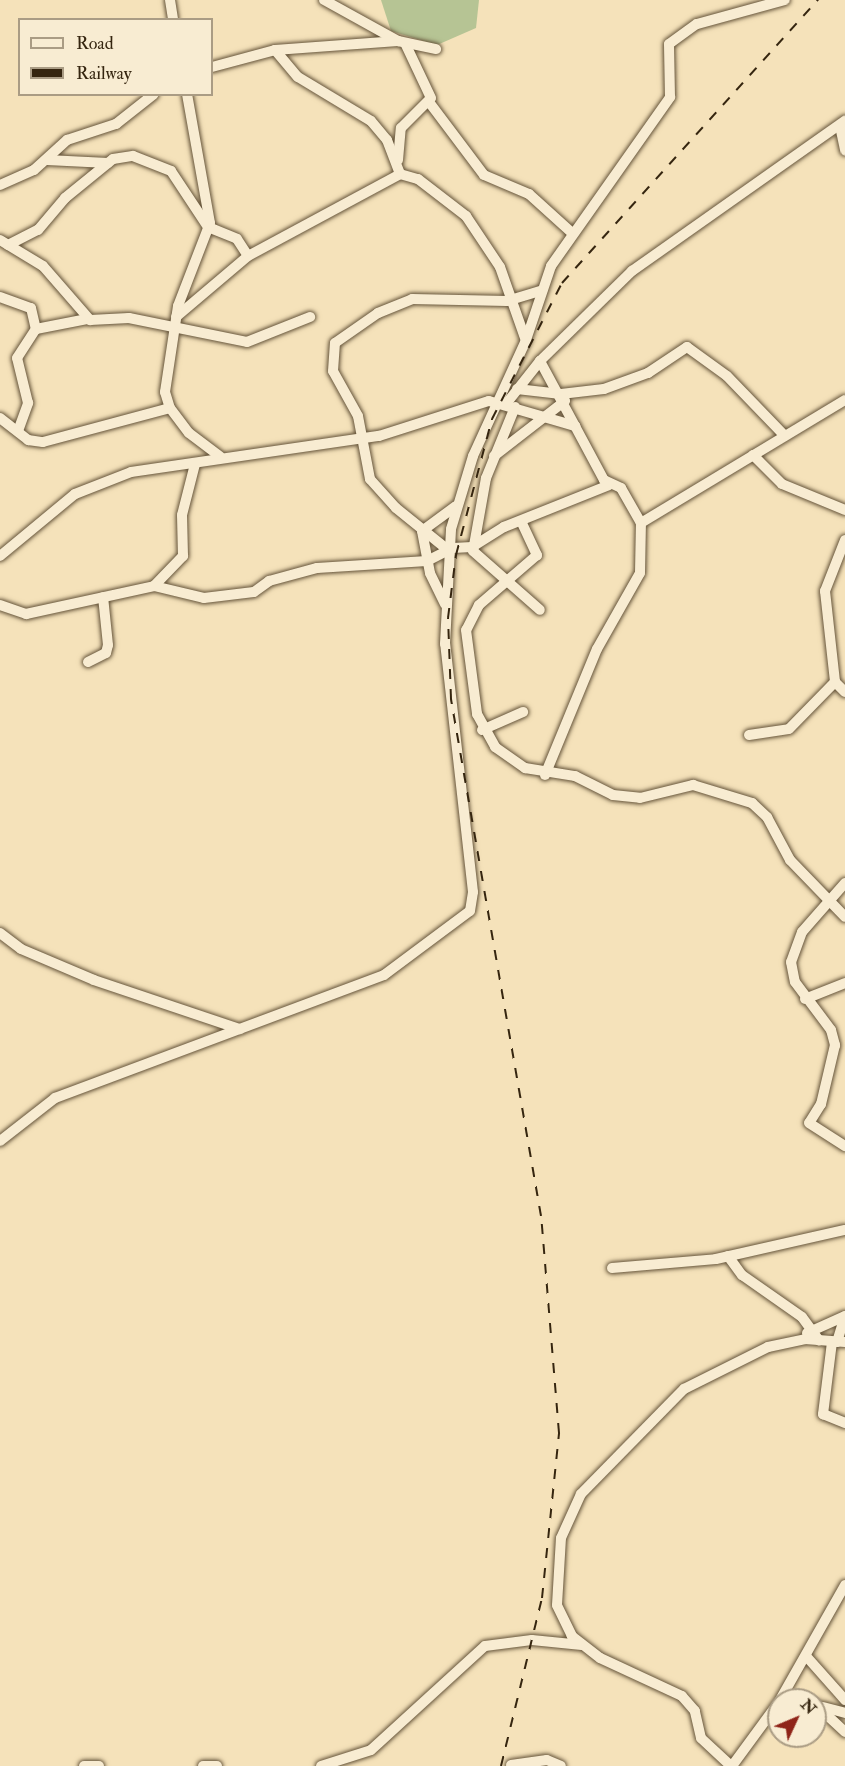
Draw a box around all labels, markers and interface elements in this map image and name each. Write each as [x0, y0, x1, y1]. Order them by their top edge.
legend [18, 18, 213, 96]
text: Road [76, 32, 114, 55]
text: Railway [76, 62, 132, 85]
north arrow [767, 1688, 827, 1748]
text: N [796, 1695, 821, 1719]

